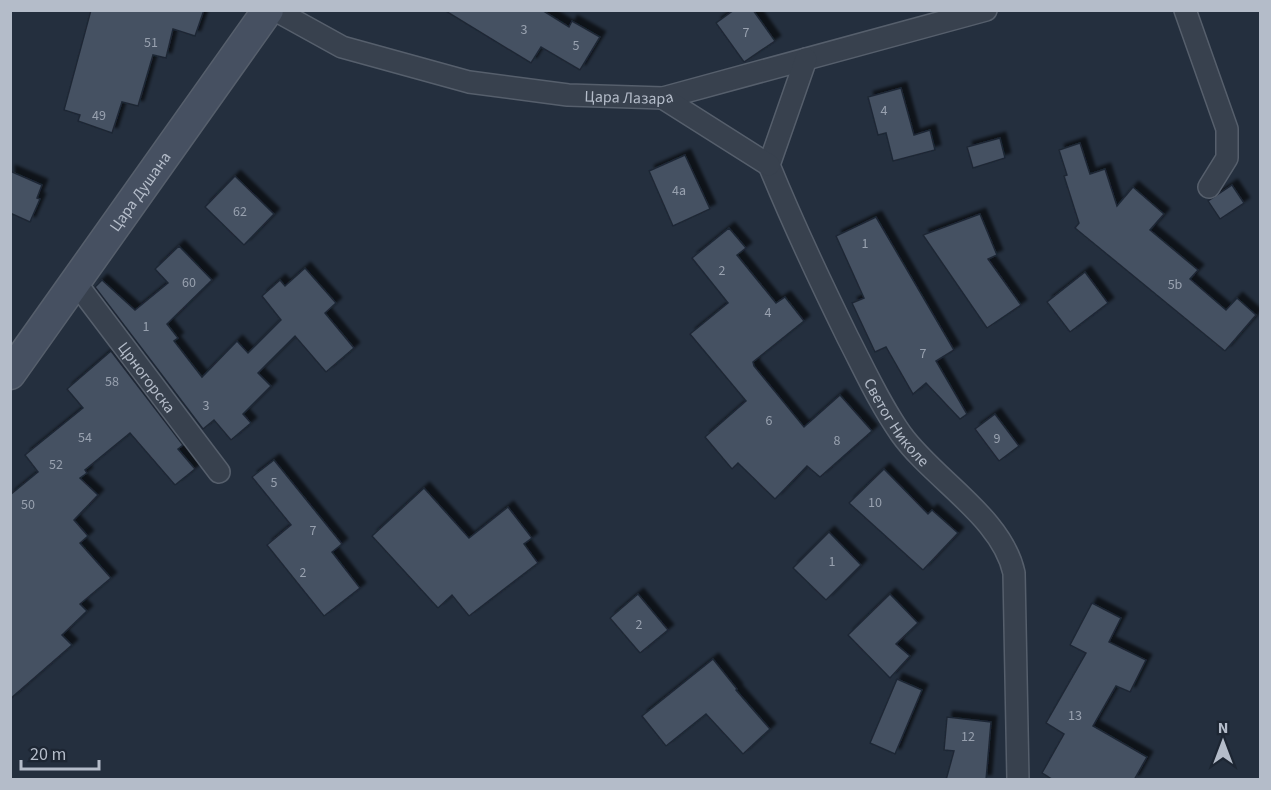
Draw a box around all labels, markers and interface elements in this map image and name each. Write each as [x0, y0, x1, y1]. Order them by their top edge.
house number: 3 [521, 20, 528, 40]
house number: 7 [743, 23, 750, 43]
house number: 51 [144, 33, 158, 53]
house number: 5 [573, 36, 580, 56]
street label: Цара Лазара [584, 86, 676, 110]
house number: 4 [881, 101, 888, 121]
house number: 49 [92, 106, 106, 126]
street label: Цара Душана [104, 147, 176, 236]
house number: 4a [672, 181, 686, 201]
house number: 62 [233, 202, 247, 222]
house number: 1 [862, 234, 869, 254]
house number: 2 [719, 261, 726, 281]
house number: 60 [182, 273, 196, 293]
house number: 5b [1168, 275, 1183, 295]
house number: 4 [765, 303, 772, 323]
house number: 1 [143, 317, 150, 337]
street label: Црногорска [112, 338, 180, 418]
house number: 7 [920, 344, 927, 364]
house number: 58 [105, 372, 119, 392]
street label: Светог Николе [858, 374, 934, 472]
house number: 3 [203, 396, 210, 416]
house number: 6 [766, 411, 773, 431]
house number: 54 [78, 428, 92, 448]
house number: 9 [994, 429, 1001, 449]
house number: 8 [834, 431, 841, 451]
house number: 52 [49, 455, 63, 475]
house number: 5 [271, 473, 278, 493]
house number: 10 [868, 493, 882, 513]
house number: 50 [21, 495, 35, 515]
house number: 7 [310, 521, 317, 541]
house number: 1 [829, 552, 836, 572]
house number: 2 [300, 563, 307, 583]
house number: 2 [636, 615, 643, 635]
house number: 13 [1068, 706, 1082, 726]
north arrow [1193, 712, 1253, 772]
text: N [1218, 717, 1228, 739]
house number: 12 [961, 727, 975, 747]
scale bar [21, 733, 99, 771]
text: 20 m [30, 742, 66, 767]

